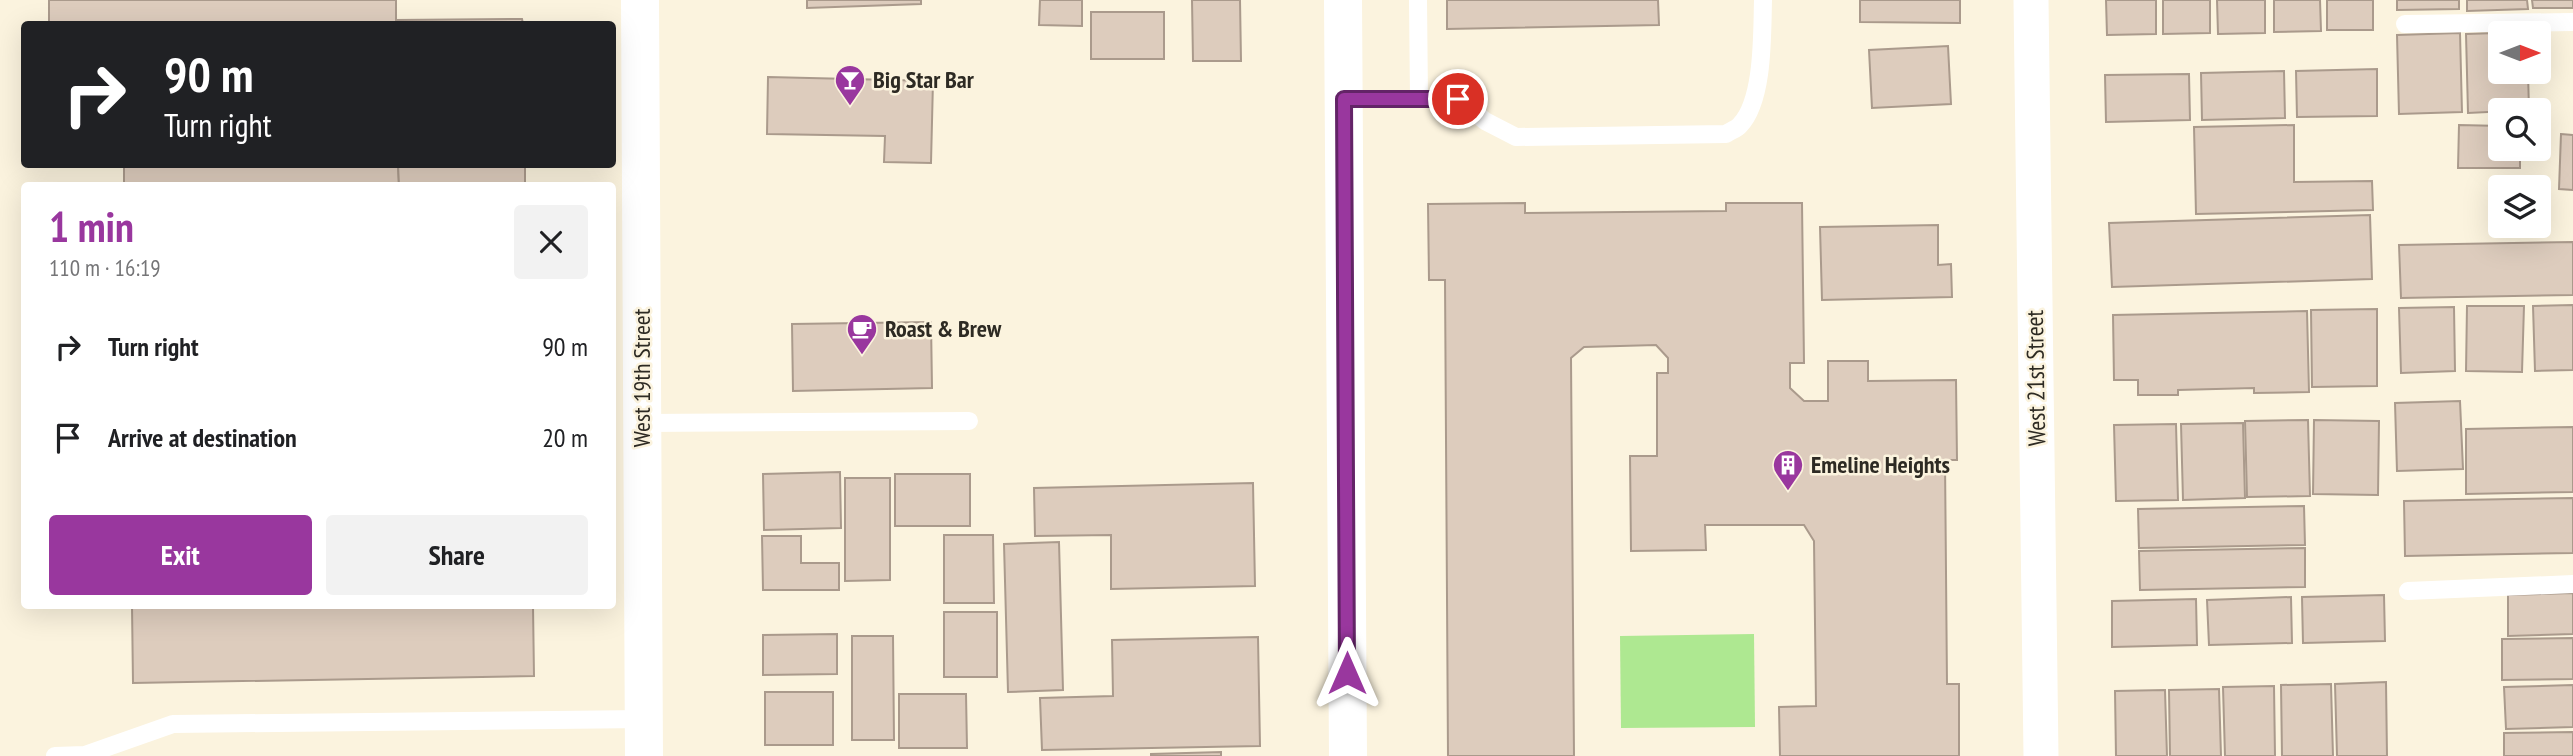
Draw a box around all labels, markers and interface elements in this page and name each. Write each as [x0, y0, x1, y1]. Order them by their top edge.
north arrow [2488, 21, 2552, 84]
map controls [2488, 21, 2551, 238]
text: 90 m [164, 42, 253, 106]
icon: right [49, 49, 140, 140]
bar icon: Big Star Bar [833, 63, 867, 107]
place label: Big Star Bar [873, 64, 975, 95]
pin [1428, 69, 1488, 129]
icon: arrive [1439, 80, 1477, 118]
button: search [2488, 98, 2551, 161]
text: Turn right [164, 104, 272, 146]
button: layers [2488, 175, 2551, 238]
text: 1 min [49, 199, 134, 254]
button: close [514, 205, 588, 279]
text: 110 m · 16:19 [49, 253, 161, 282]
street label: West 19th Street [626, 308, 657, 447]
street label: West 21st Street [2019, 309, 2052, 446]
cafe icon: Roast & Brew [845, 312, 879, 356]
place label: Roast & Brew [885, 313, 1002, 344]
icon: right [49, 328, 87, 366]
text: Turn right [108, 330, 199, 363]
text: 90 m [542, 330, 588, 363]
icon: arrive [49, 419, 87, 457]
text: Arrive at destination [108, 421, 297, 454]
text: 20 m [542, 421, 588, 454]
building icon: Emeline Heights [1771, 448, 1805, 492]
place label: Emeline Heights [1811, 449, 1950, 480]
button: Exit [49, 515, 312, 595]
button: Share [326, 515, 588, 595]
position arrow [1310, 636, 1384, 710]

